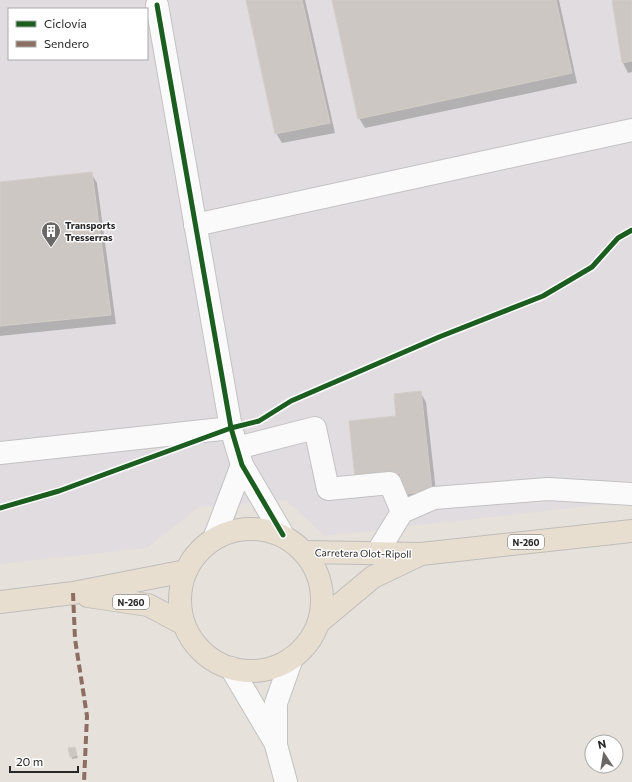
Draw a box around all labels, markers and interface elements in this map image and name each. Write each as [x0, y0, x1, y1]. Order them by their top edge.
legend [8, 8, 148, 60]
text: Ciclovía [44, 16, 87, 30]
text: Sendero [44, 36, 89, 50]
place label: Transports Tresserras [65, 219, 116, 243]
building icon: Transports Tresserras [40, 220, 62, 248]
road number: N-260 [508, 535, 544, 549]
street label: Carretera Olot-Ripoll [315, 546, 411, 560]
road number: N-260 [113, 595, 149, 609]
north arrow [584, 734, 624, 774]
text: N [596, 737, 607, 751]
scale bar [10, 748, 78, 774]
text: 20 m [16, 754, 43, 768]

